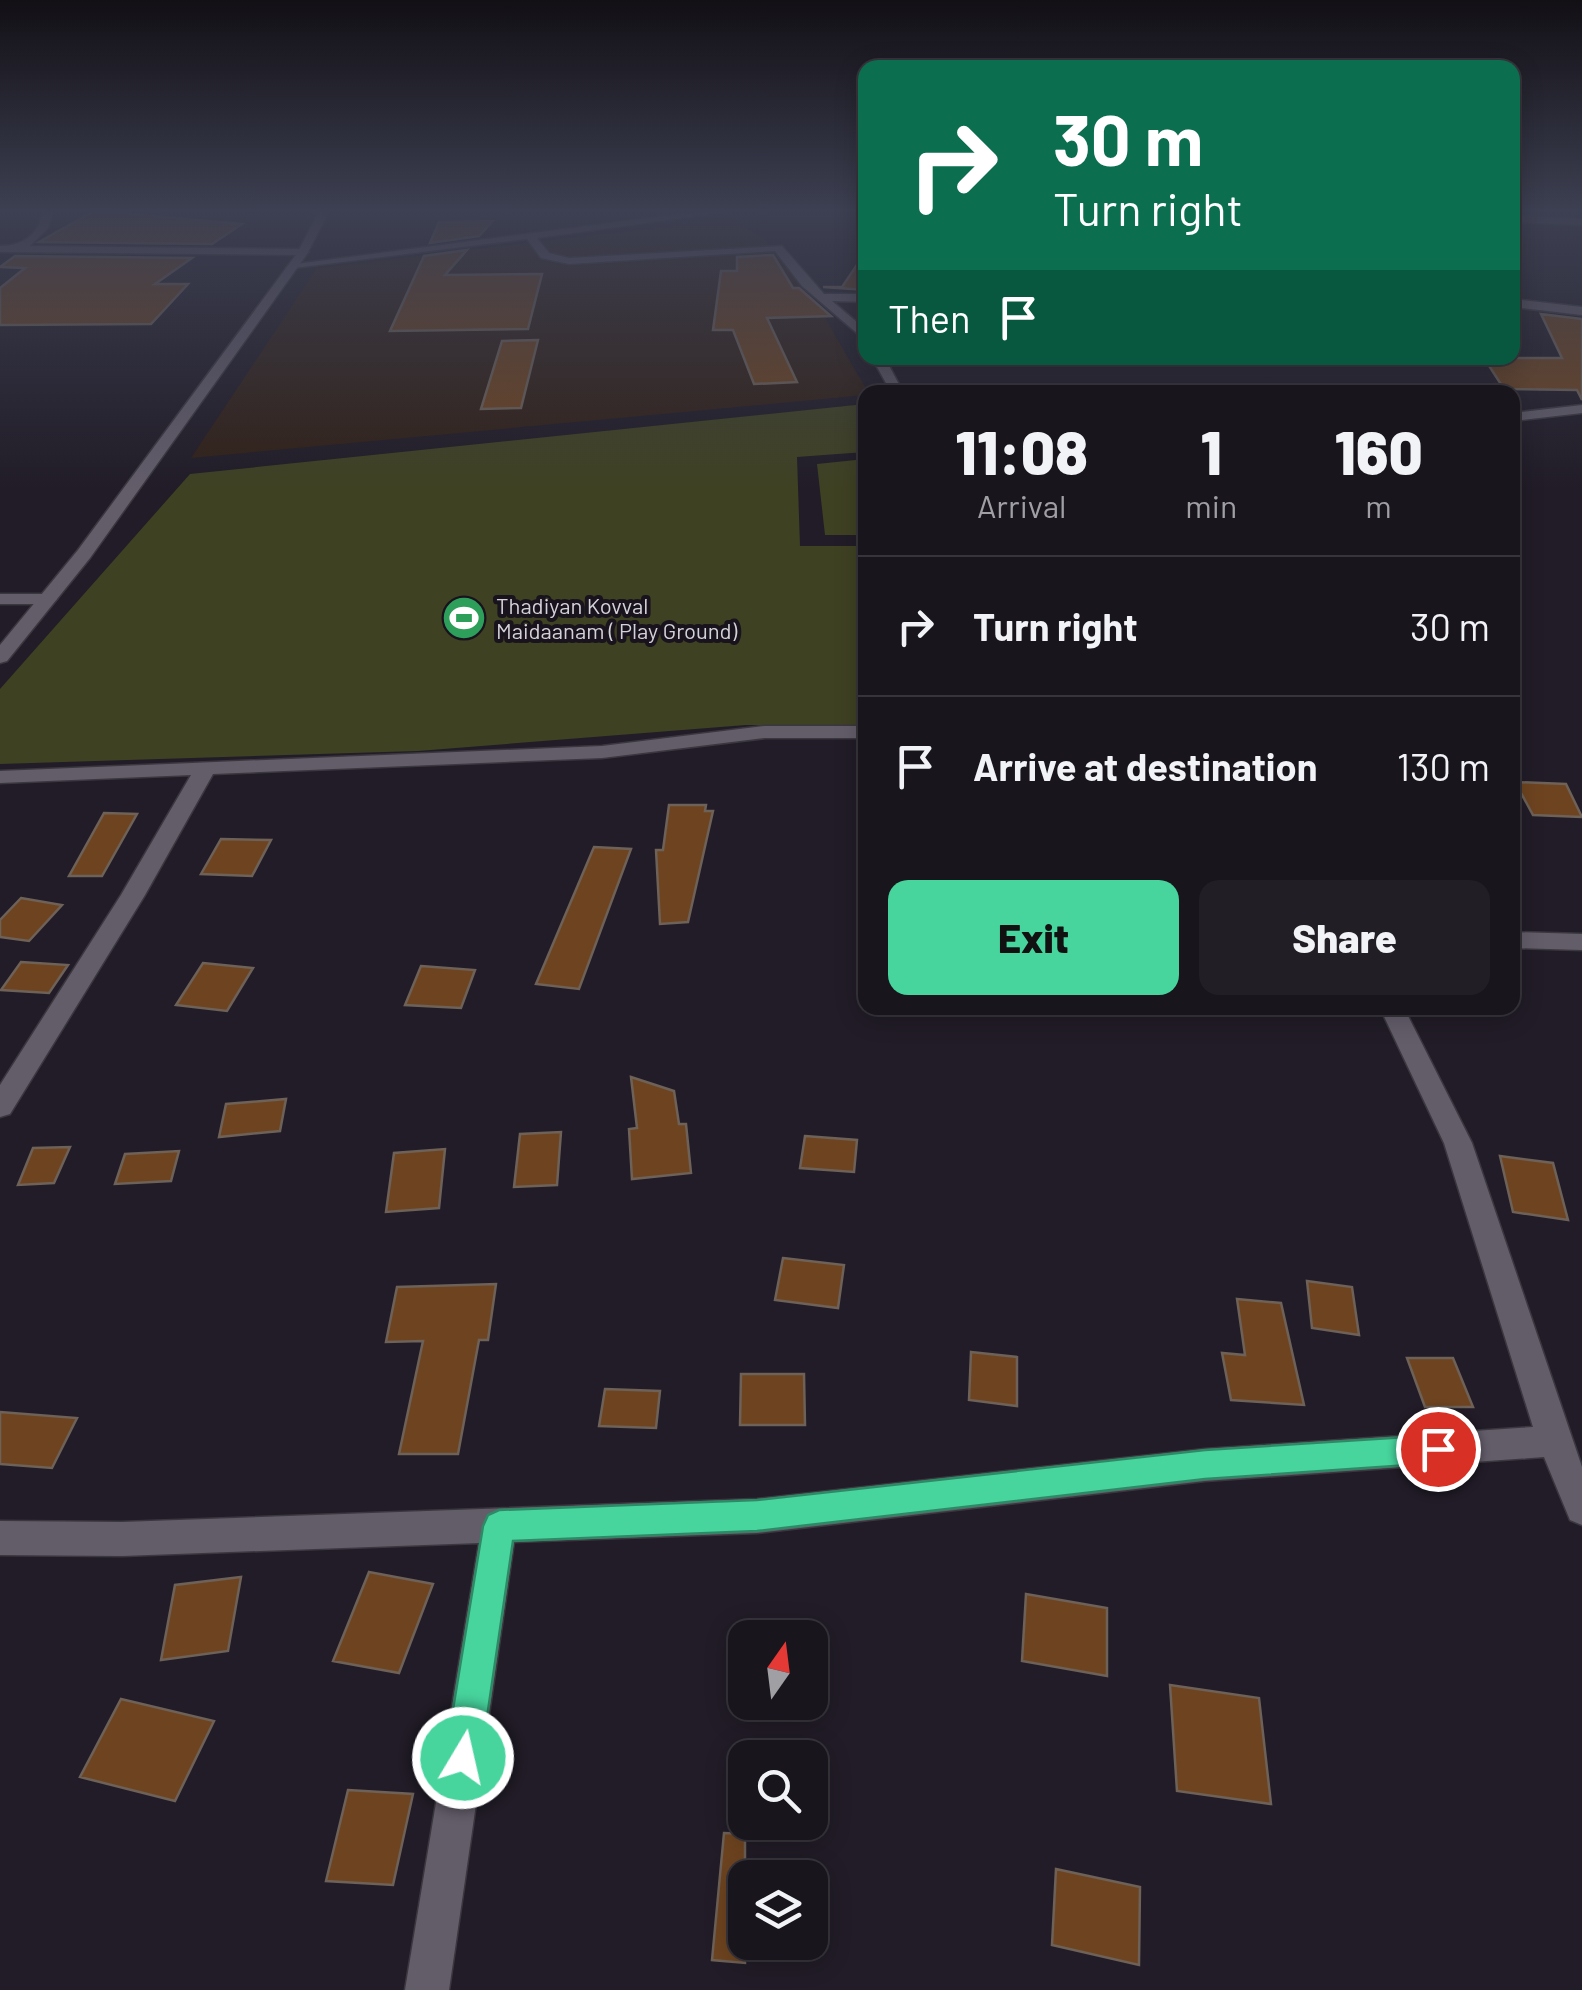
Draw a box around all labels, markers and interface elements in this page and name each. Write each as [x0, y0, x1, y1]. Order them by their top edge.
text: 30 m [1053, 96, 1203, 180]
icon: right [888, 100, 1018, 230]
text: Turn right [1053, 181, 1243, 235]
icon: arrive [991, 290, 1046, 345]
text: Then [888, 295, 971, 341]
text: 11:08 [955, 415, 1088, 487]
text: 1 [1201, 415, 1222, 487]
text: 160 [1334, 415, 1423, 487]
text: Arrival [977, 486, 1066, 524]
text: min [1185, 486, 1237, 524]
text: m [1365, 486, 1392, 524]
place label: Thadiyan Kovval Maidaanam ( Play Ground) [496, 592, 738, 643]
sports icon: Thadiyan Kovval Maidaanam ( Play Ground) [441, 595, 487, 641]
icon: right [888, 599, 943, 654]
text: Turn right [973, 603, 1138, 649]
text: 30 m [1410, 603, 1490, 649]
icon: arrive [888, 739, 943, 794]
text: Arrive at destination [973, 743, 1318, 789]
text: 130 m [1397, 743, 1490, 789]
button: Exit [888, 880, 1179, 995]
button: Share [1199, 880, 1490, 995]
pin [1396, 1407, 1481, 1492]
icon: arrive [1411, 1422, 1466, 1477]
north arrow [728, 1620, 828, 1720]
map controls [728, 1620, 828, 1960]
position arrow [411, 1706, 515, 1810]
button: search [728, 1740, 828, 1840]
button: layers [728, 1860, 828, 1960]

